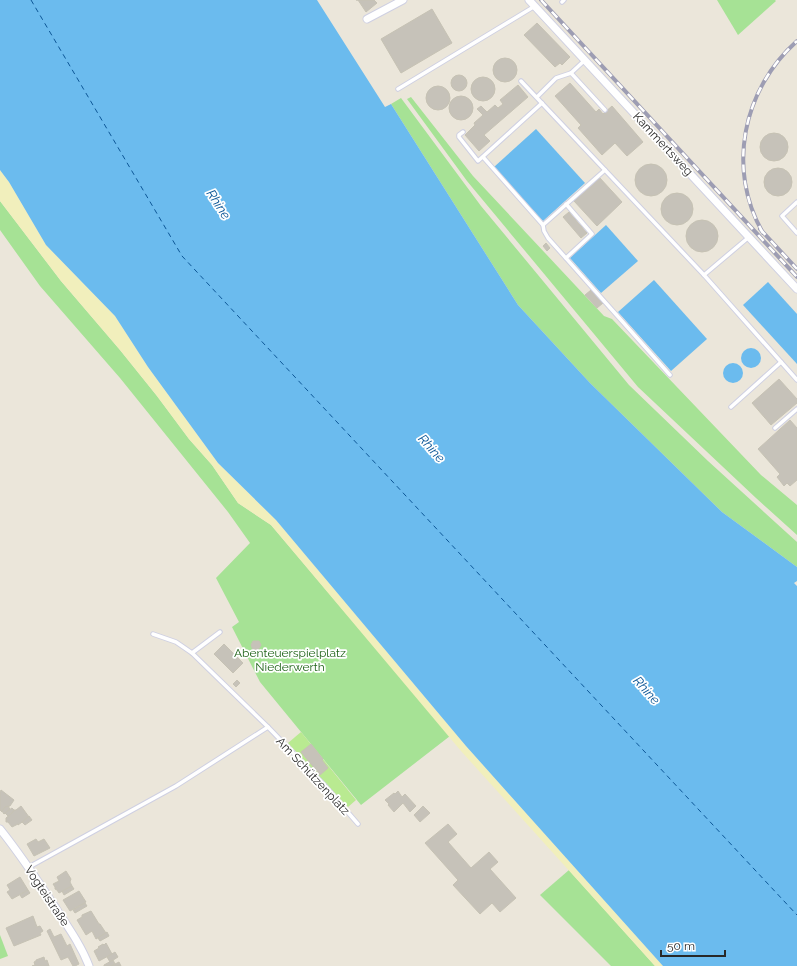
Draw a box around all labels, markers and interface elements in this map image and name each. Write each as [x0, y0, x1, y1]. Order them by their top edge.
street label: Kammertsweg [630, 110, 696, 178]
water label: Rhine [203, 187, 234, 222]
water label: Rhine [415, 431, 448, 465]
park label: Abenteuerspielplatz Niederwerth [234, 646, 346, 674]
water label: Rhine [630, 673, 663, 707]
street label: Am Schützenplatz [273, 734, 353, 818]
street label: Vogteistraße [22, 863, 72, 929]
scale bar [661, 932, 725, 958]
text: 50 m [667, 939, 695, 953]

